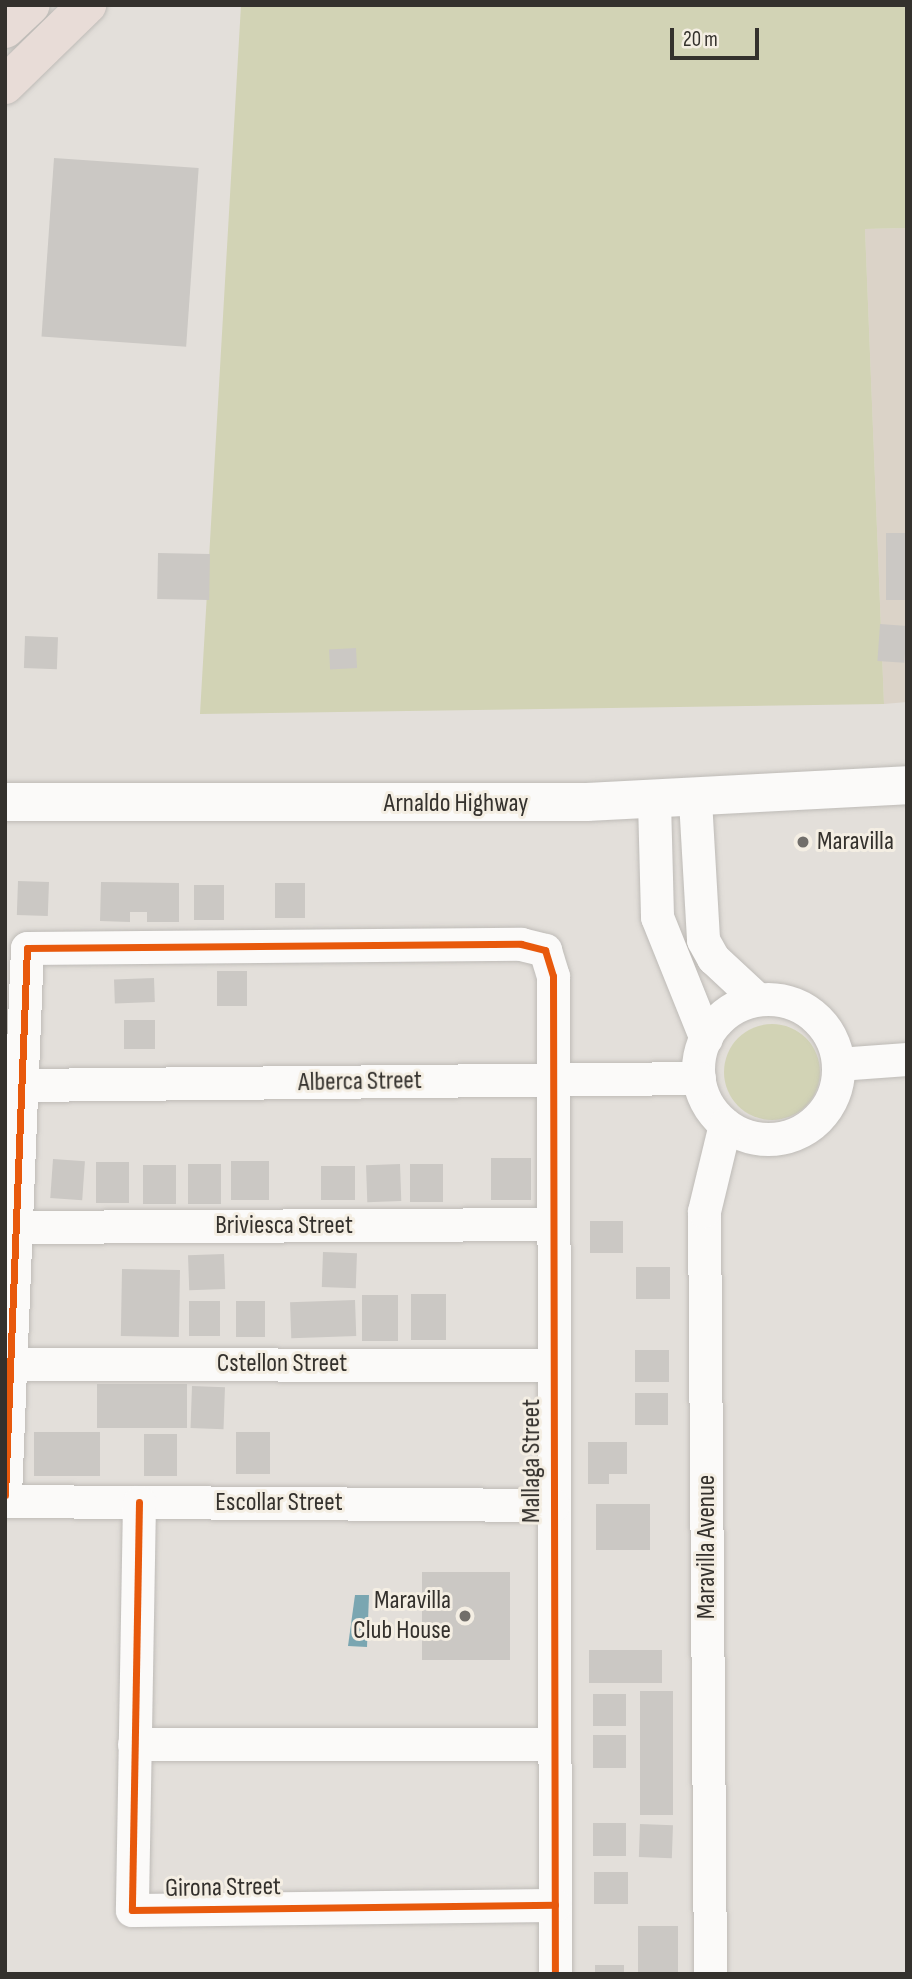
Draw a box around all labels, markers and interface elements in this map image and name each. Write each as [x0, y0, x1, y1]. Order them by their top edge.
scale bar [674, 14, 763, 58]
text: 20 m [683, 27, 718, 52]
street label: Arnaldo Highway [384, 788, 528, 820]
place label: Maravilla [817, 826, 894, 858]
marker: Maravilla [795, 834, 811, 850]
street label: Alberca Street [298, 1065, 422, 1099]
street label: Briviesca Street [215, 1210, 353, 1242]
street label: Cstellon Street [217, 1348, 347, 1380]
street label: Mallaga Street [516, 1399, 548, 1523]
street label: Maravilla Avenue [691, 1475, 723, 1619]
street label: Escollar Street [215, 1487, 343, 1519]
place label: Maravilla Club House [353, 1585, 451, 1646]
marker: Maravilla Club House [457, 1608, 473, 1624]
street label: Girona Street [165, 1871, 281, 1905]

